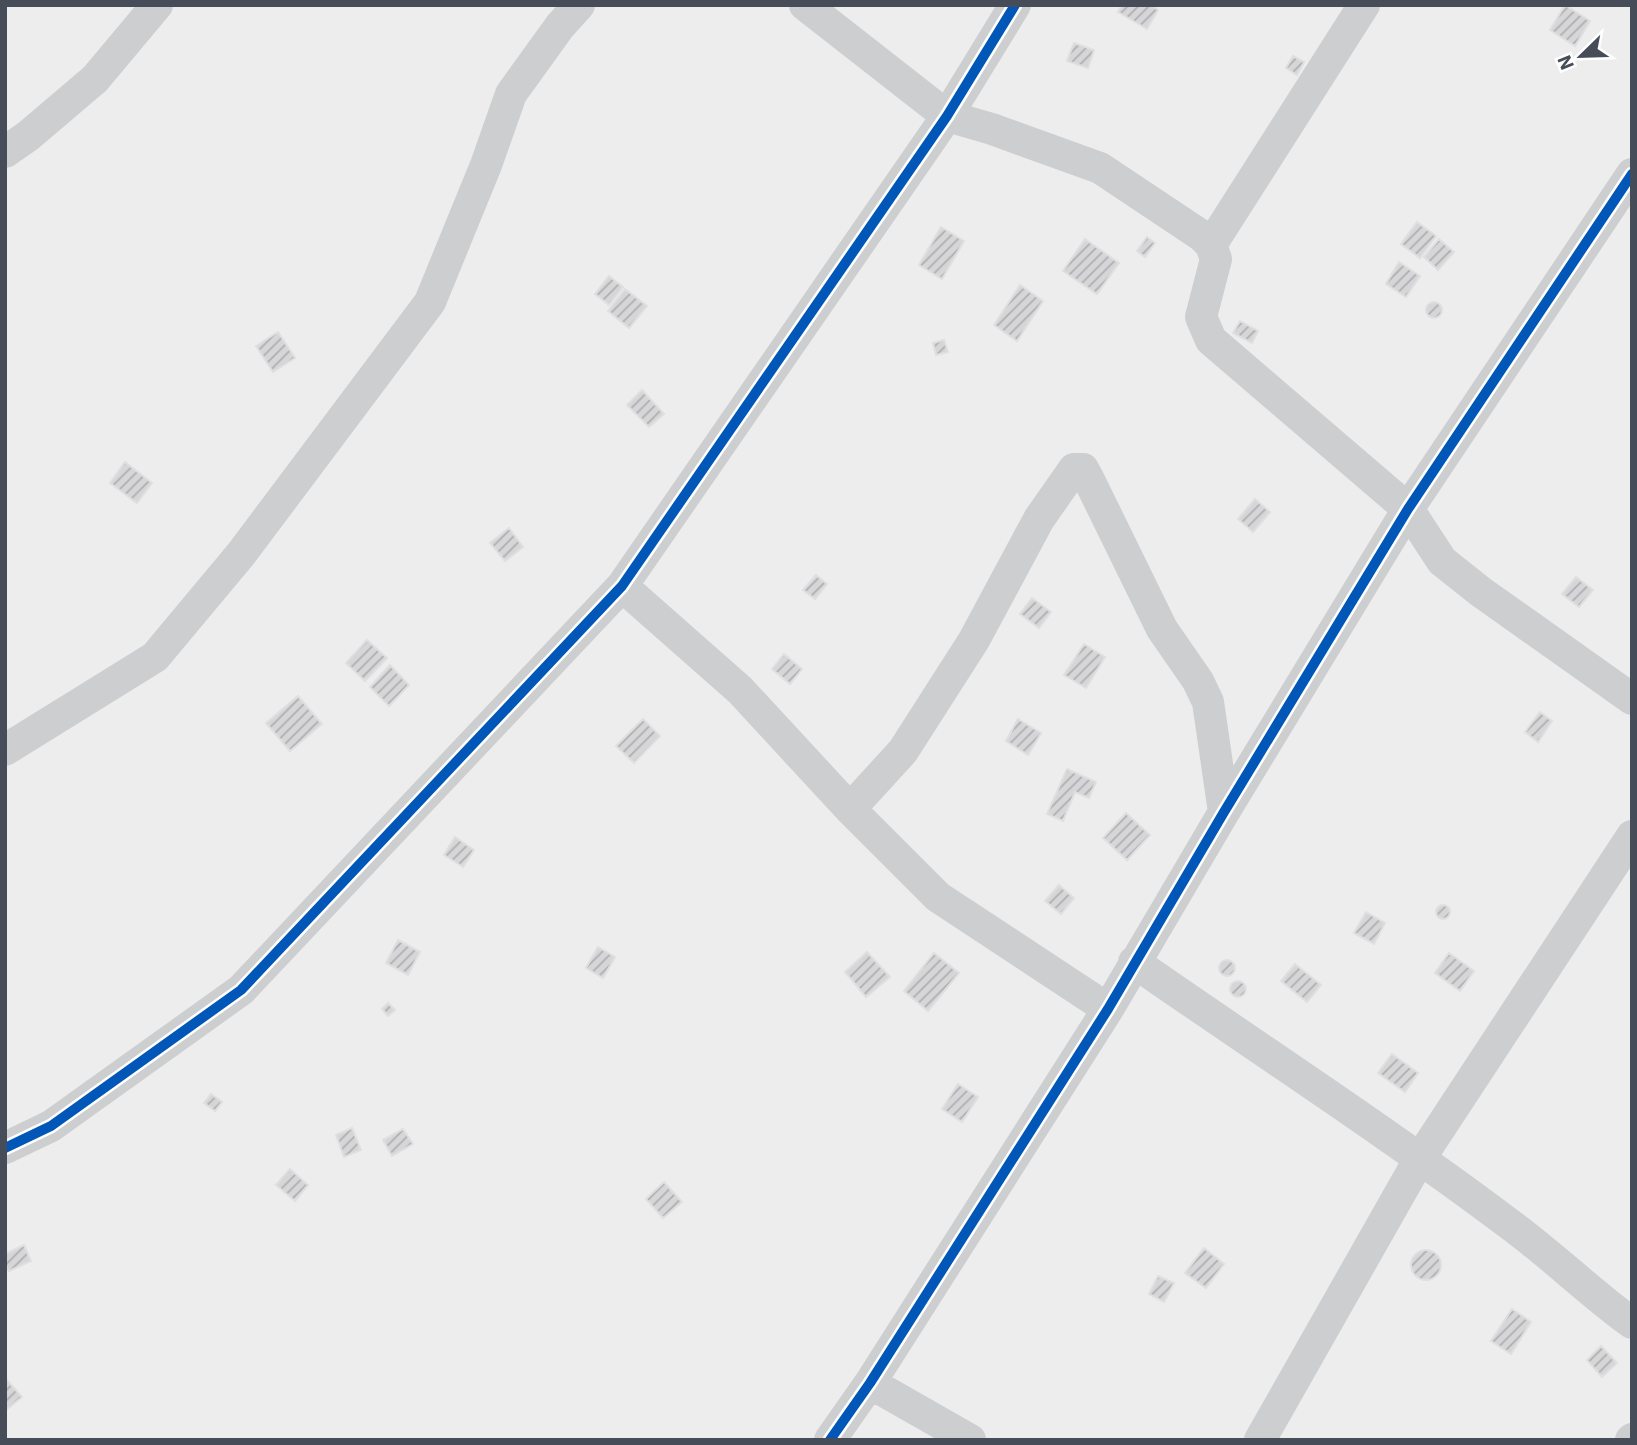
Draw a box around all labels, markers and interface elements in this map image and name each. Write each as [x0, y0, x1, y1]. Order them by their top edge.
north arrow [1546, 21, 1616, 91]
text: N [1552, 52, 1579, 74]

